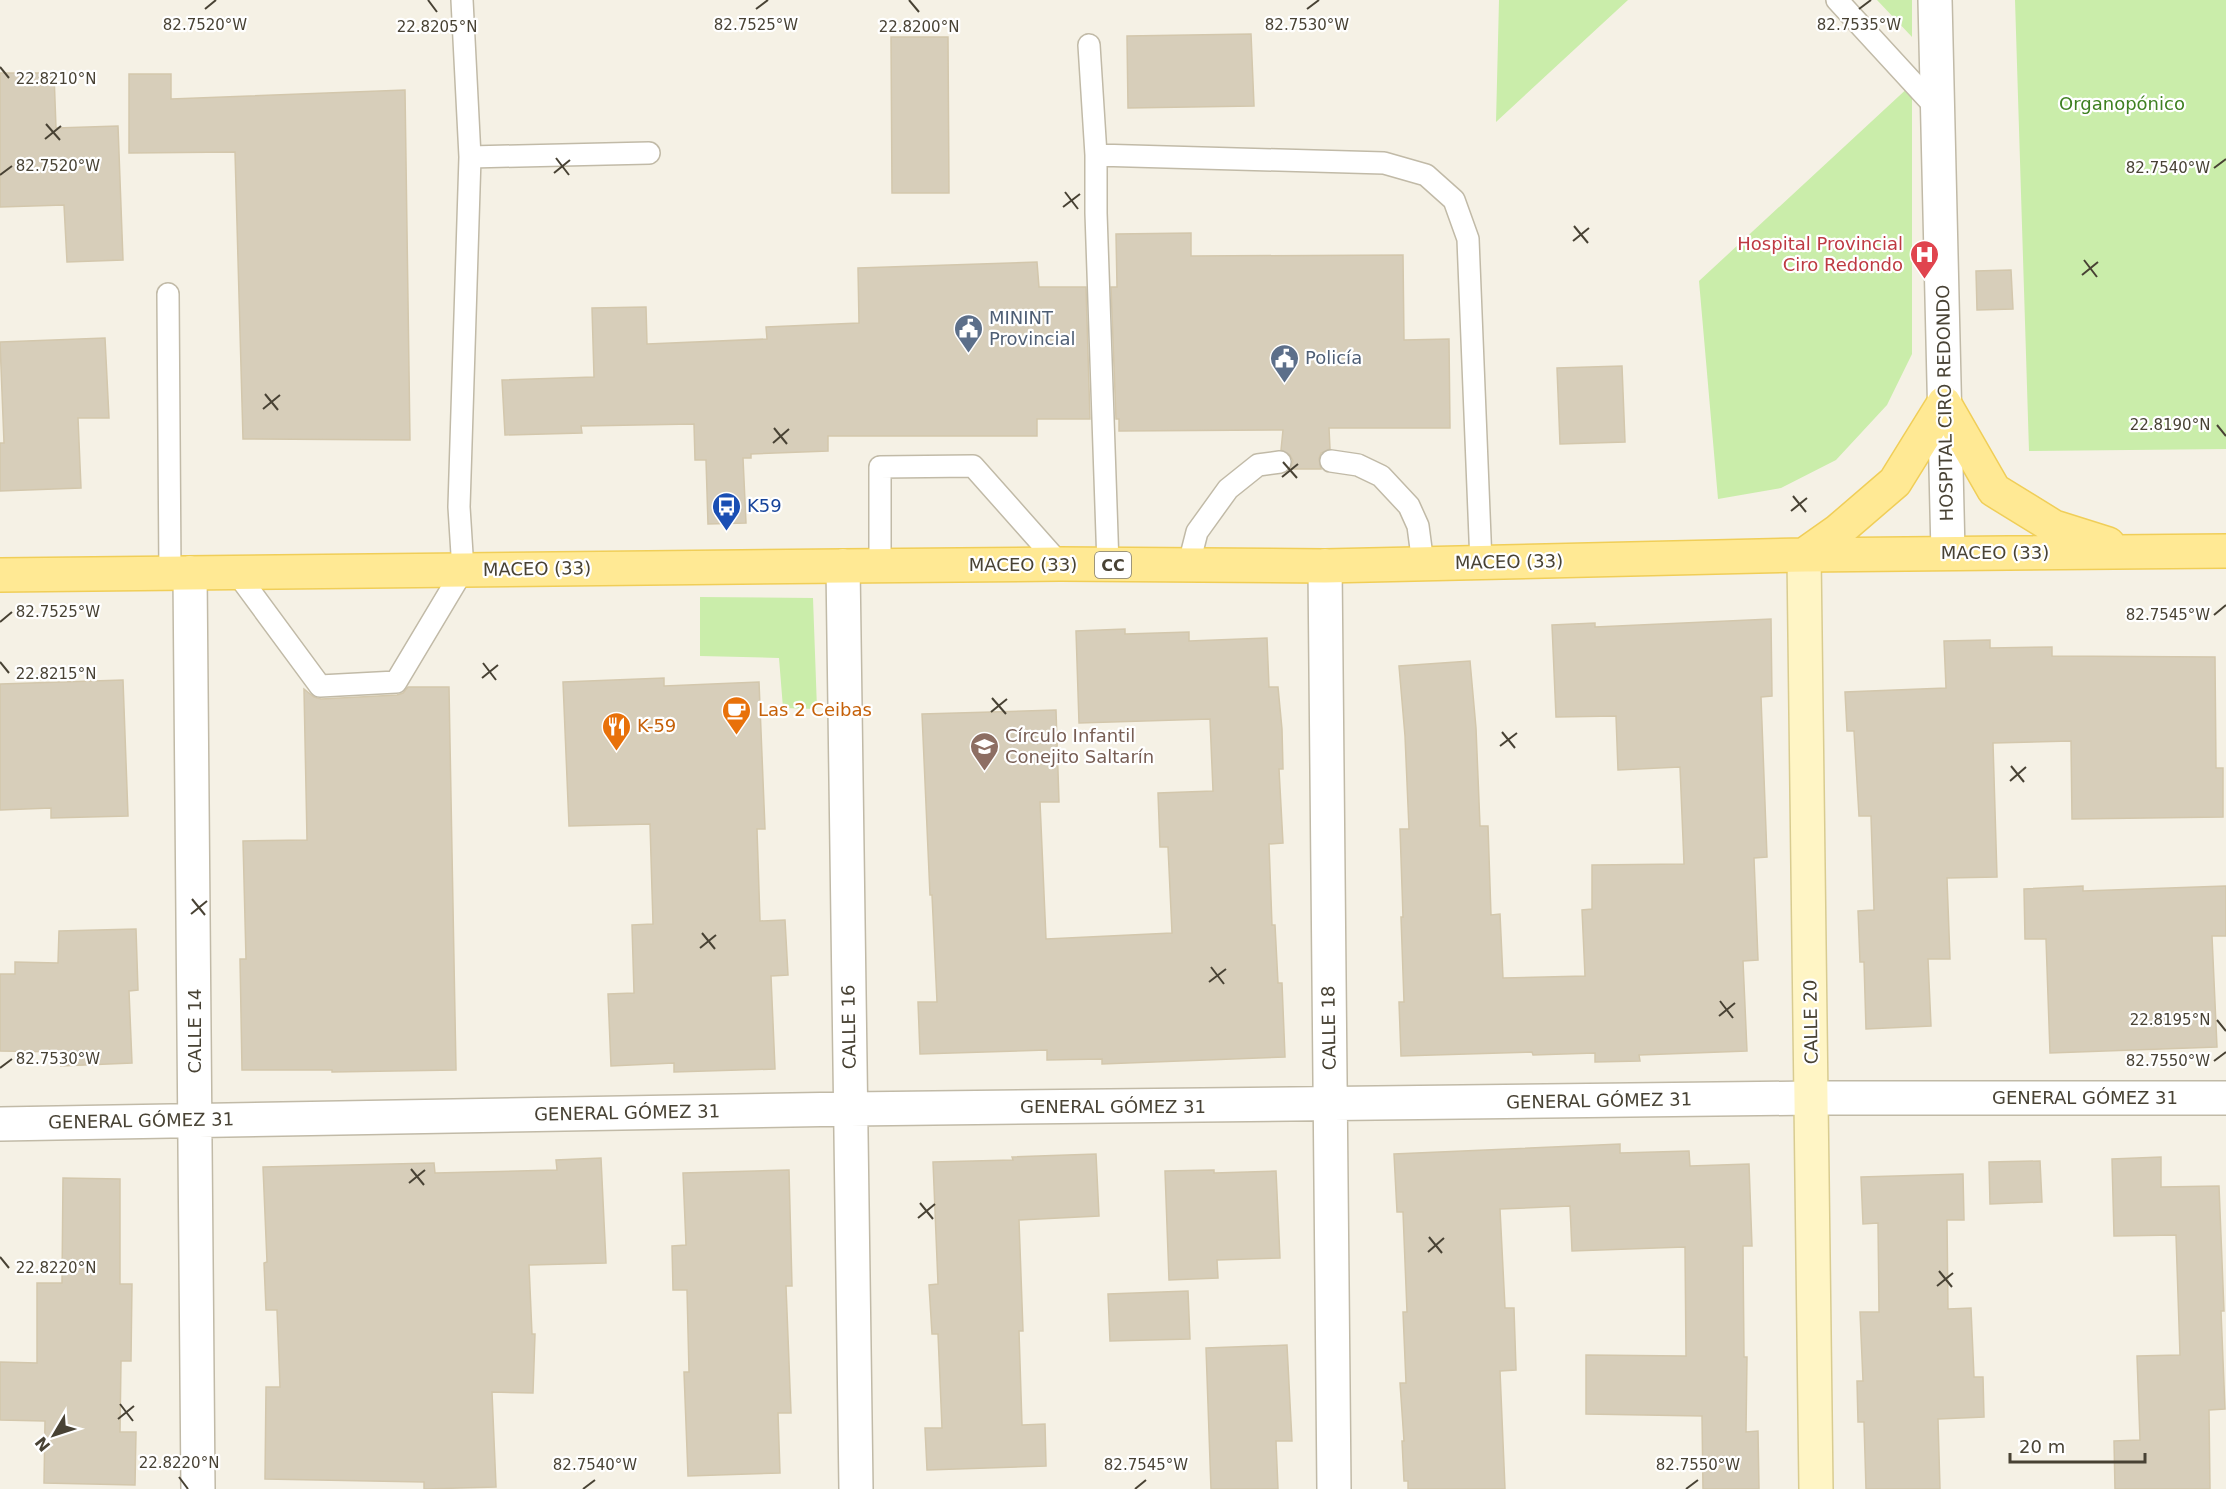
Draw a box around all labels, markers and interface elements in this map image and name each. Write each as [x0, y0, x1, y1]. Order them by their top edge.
text: 82.7520°W [163, 16, 247, 34]
text: 82.7525°W [714, 16, 798, 34]
text: 82.7530°W [1265, 16, 1349, 34]
text: 82.7535°W [1817, 16, 1901, 34]
text: 22.8205°N [397, 18, 477, 36]
text: 22.8200°N [879, 18, 959, 36]
text: 22.8210°N [16, 70, 96, 88]
park label: Organopónico [2059, 93, 2185, 114]
text: 82.7520°W [16, 157, 100, 175]
text: 82.7540°W [2126, 159, 2210, 177]
place label: Hospital Provincial Ciro Redondo [1737, 233, 1903, 275]
hospital icon: Hospital Provincial Ciro Redondo [1908, 238, 1940, 280]
street label: HOSPITAL CIRO REDONDO [1932, 285, 1957, 521]
place label: MININT Provincial [989, 307, 1076, 349]
public building icon: MININT Provincial [952, 312, 984, 354]
public building icon: Policía [1268, 342, 1300, 384]
place label: Policía [1305, 347, 1362, 368]
text: 22.8190°N [2130, 416, 2210, 434]
bus stop icon: K59 [710, 490, 742, 532]
place label: K59 [747, 495, 782, 516]
street label: MACEO (33) [1941, 542, 2049, 563]
street label: MACEO (33) [1455, 550, 1563, 573]
road number: CC [1095, 552, 1131, 578]
street label: MACEO (33) [969, 554, 1077, 575]
street label: MACEO (33) [483, 557, 591, 580]
text: 82.7525°W [16, 603, 100, 621]
text: 82.7545°W [2126, 606, 2210, 624]
text: 22.8215°N [16, 665, 96, 683]
cafe icon: Las 2 Ceibas [721, 694, 753, 736]
place label: Las 2 Ceibas [758, 699, 872, 720]
restaurant icon: K-59 [600, 710, 632, 752]
place label: K-59 [637, 715, 676, 736]
place label: Círculo Infantil Conejito Saltarín [1005, 725, 1154, 767]
school or university icon: Círculo Infantil Conejito Saltarín [968, 730, 1000, 772]
street label: CALLE 20 [1799, 979, 1822, 1065]
street label: CALLE 16 [837, 984, 860, 1070]
street label: CALLE 18 [1317, 985, 1340, 1071]
street label: CALLE 14 [184, 989, 205, 1073]
text: 22.8195°N [2130, 1011, 2210, 1029]
text: 82.7530°W [16, 1050, 100, 1068]
text: 82.7550°W [2126, 1052, 2210, 1070]
street label: GENERAL GÓMEZ 31 [1992, 1087, 2178, 1108]
street label: GENERAL GÓMEZ 31 [1506, 1088, 1692, 1113]
street label: GENERAL GÓMEZ 31 [1020, 1096, 1206, 1117]
street label: GENERAL GÓMEZ 31 [534, 1100, 720, 1125]
street label: GENERAL GÓMEZ 31 [48, 1108, 234, 1133]
text: 22.8220°N [16, 1259, 96, 1277]
north arrow [24, 1405, 84, 1465]
scale bar [2010, 1426, 2145, 1464]
text: N [31, 1433, 54, 1455]
text: 20 m [2019, 1436, 2065, 1457]
text: 22.8220°N [139, 1454, 219, 1472]
text: 82.7540°W [553, 1456, 637, 1474]
text: 82.7545°W [1104, 1456, 1188, 1474]
text: 82.7550°W [1656, 1456, 1740, 1474]

